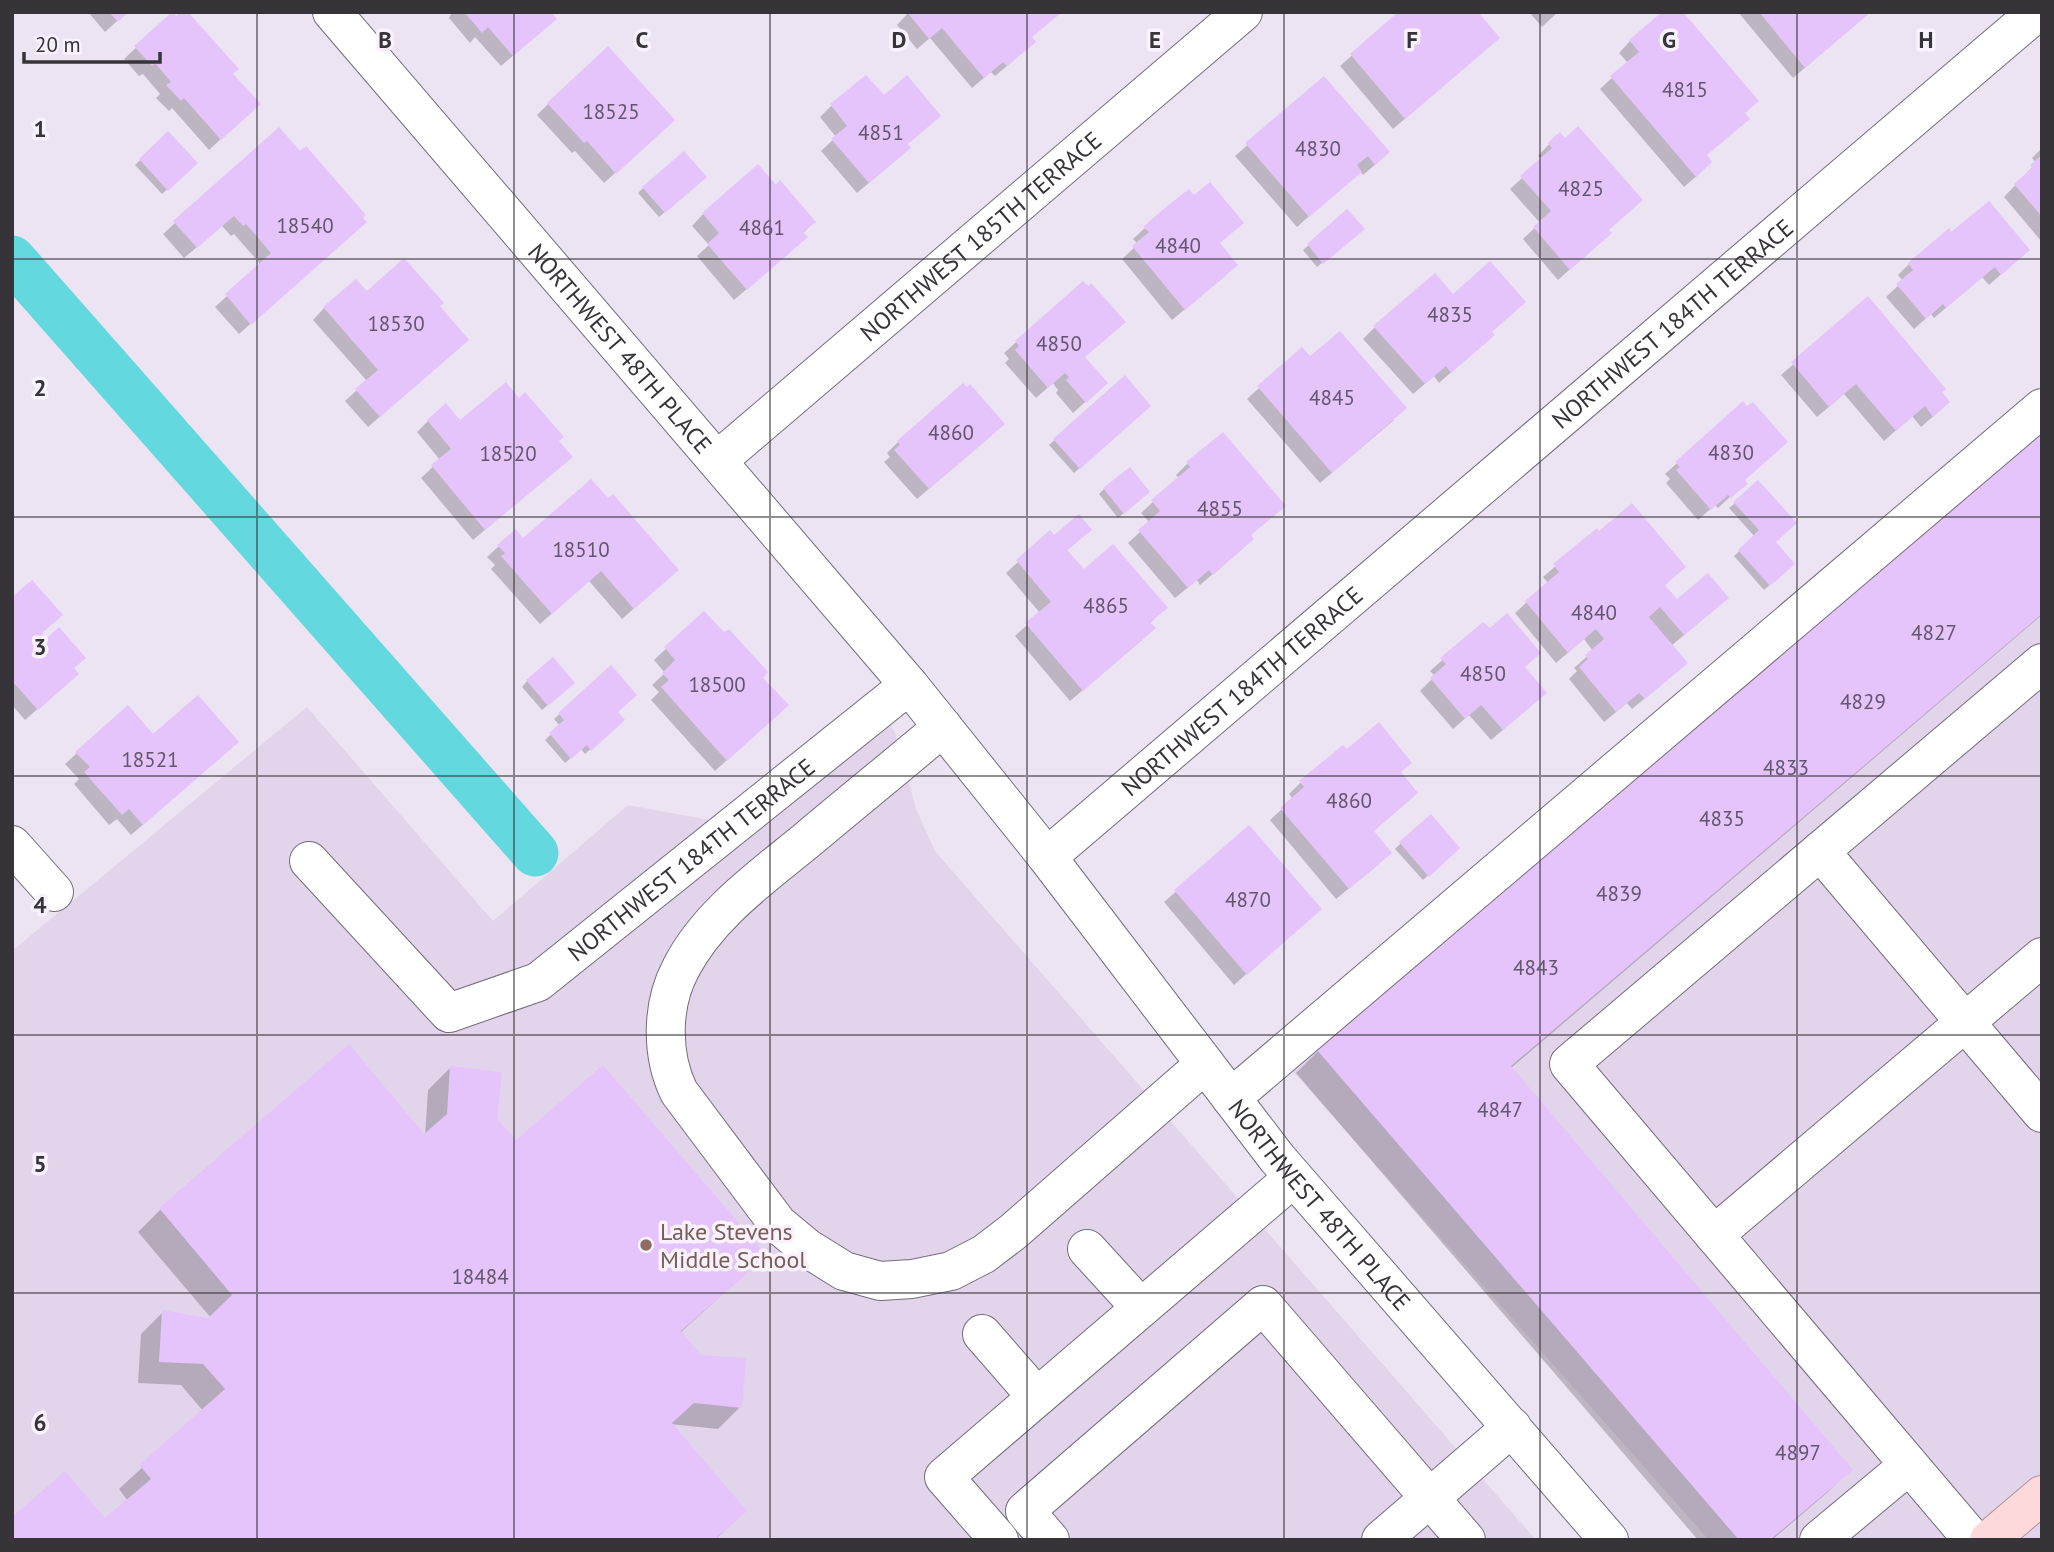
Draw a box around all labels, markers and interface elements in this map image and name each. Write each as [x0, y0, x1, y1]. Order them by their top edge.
scale bar [24, 21, 161, 65]
text: B [378, 25, 392, 54]
text: C [636, 25, 649, 54]
text: D [892, 25, 906, 54]
text: E [1149, 25, 1161, 54]
text: F [1406, 25, 1418, 54]
text: G [1662, 25, 1676, 54]
text: H [1919, 25, 1933, 54]
text: 20 m [35, 31, 81, 58]
house number: 4815 [1662, 76, 1708, 103]
house number: 18525 [582, 98, 640, 125]
text: 1 [33, 114, 47, 143]
house number: 4851 [858, 119, 904, 146]
street label: NORTHWEST 185TH TERRACE [853, 124, 1108, 348]
house number: 4830 [1295, 135, 1341, 162]
house number: 4825 [1558, 175, 1604, 202]
house number: 18540 [276, 212, 334, 239]
street label: NORTHWEST 184TH TERRACE [1545, 212, 1799, 435]
house number: 4861 [739, 214, 785, 241]
house number: 4840 [1155, 232, 1201, 259]
street label: NORTHWEST 48TH PLACE [522, 237, 719, 460]
house number: 4835 [1427, 301, 1473, 328]
house number: 18530 [367, 310, 425, 337]
house number: 4850 [1036, 330, 1082, 357]
text: 2 [33, 373, 47, 402]
house number: 4845 [1309, 384, 1355, 411]
house number: 4860 [928, 419, 974, 446]
house number: 4830 [1708, 439, 1754, 466]
house number: 18520 [479, 440, 537, 467]
house number: 4855 [1197, 495, 1243, 522]
house number: 18510 [552, 536, 610, 563]
street label: NORTHWEST 184TH TERRACE [1115, 579, 1369, 802]
house number: 4865 [1083, 592, 1129, 619]
house number: 4840 [1571, 599, 1617, 626]
house number: 4827 [1911, 619, 1957, 646]
text: 3 [33, 632, 47, 661]
house number: 4850 [1460, 660, 1506, 687]
house number: 18500 [688, 671, 746, 698]
house number: 4829 [1840, 688, 1886, 715]
house number: 18521 [121, 746, 179, 773]
street label: NORTHWEST 184TH TERRACE [561, 751, 821, 968]
house number: 4833 [1763, 754, 1809, 781]
house number: 4860 [1326, 787, 1372, 814]
house number: 4835 [1699, 805, 1745, 832]
house number: 4839 [1596, 880, 1642, 907]
house number: 4870 [1225, 886, 1271, 913]
text: 4 [33, 890, 47, 919]
house number: 4843 [1513, 954, 1559, 981]
street label: NORTHWEST 48TH PLACE [1222, 1093, 1418, 1317]
house number: 4847 [1477, 1096, 1523, 1123]
text: 5 [33, 1149, 47, 1178]
place label: Lake Stevens Middle School [660, 1216, 806, 1275]
marker: Lake Stevens Middle School [638, 1237, 654, 1253]
house number: 18484 [451, 1263, 509, 1290]
text: 6 [33, 1408, 47, 1437]
house number: 4897 [1775, 1439, 1821, 1466]

